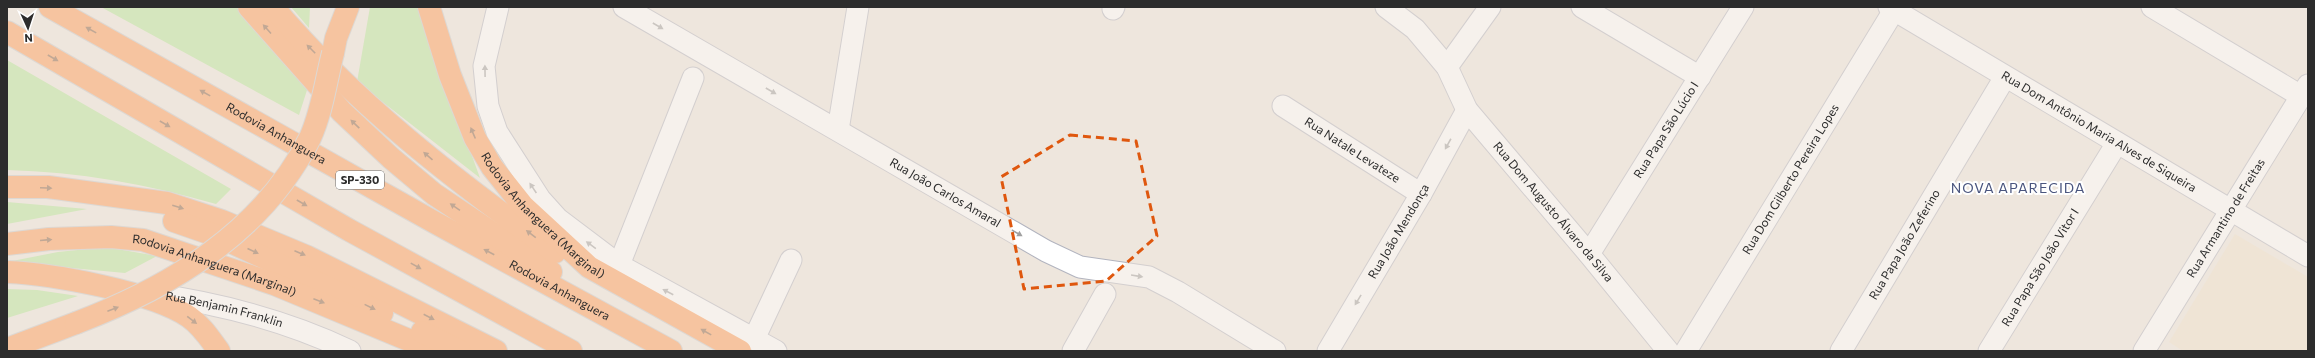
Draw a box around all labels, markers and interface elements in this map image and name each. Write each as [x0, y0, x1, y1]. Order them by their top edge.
north arrow [8, 8, 48, 48]
one-way arrow [262, 23, 271, 34]
one-way arrow [652, 23, 664, 30]
one-way arrow [85, 26, 97, 33]
text: N [24, 32, 33, 45]
one-way arrow [306, 44, 316, 54]
one-way arrow [47, 55, 59, 62]
one-way arrow [482, 64, 488, 77]
street label: Rua Dom Antônio Maria Alves de Siqueira [1999, 68, 2199, 194]
street label: Rua Papa São Lúcio I [1630, 79, 1701, 180]
one-way arrow [765, 87, 777, 94]
one-way arrow [199, 89, 211, 96]
street label: Rodovia Anhanguera [224, 99, 329, 166]
street label: Rua Dom Gilberto Pereira Lopes [1739, 101, 1841, 257]
street label: Rua Natale Levateze [1302, 114, 1403, 185]
one-way arrow [350, 119, 360, 129]
one-way arrow [160, 120, 171, 127]
one-way arrow [470, 127, 476, 138]
one-way arrow [1445, 138, 1452, 150]
street label: Rua Dom Augusto Álvaro da Silva [1491, 138, 1617, 284]
street label: Rodovia Anhanguera (Marginal) [479, 149, 608, 280]
one-way arrow [423, 151, 433, 160]
street label: Rua João Carlos Amaral [888, 154, 1004, 229]
street label: Rua Armantino de Freitas [2183, 156, 2267, 280]
road number: SP-330 [336, 171, 384, 189]
district label: NOVA APARECIDA [1951, 179, 2085, 196]
street label: Rua João Mendonça [1365, 181, 1431, 281]
one-way arrow [529, 183, 537, 194]
one-way arrow [40, 184, 52, 191]
street label: Rua Papa João Zeferino [1865, 186, 1942, 302]
one-way arrow [296, 199, 308, 206]
one-way arrow [173, 204, 185, 210]
one-way arrow [449, 204, 460, 211]
street label: Rua Papa São João Vitor I [1998, 206, 2081, 329]
one-way arrow [1011, 230, 1022, 237]
street label: Rodovia Anhanguera (Marginal) [132, 231, 299, 299]
one-way arrow [526, 231, 536, 239]
one-way arrow [40, 236, 52, 243]
one-way arrow [586, 241, 597, 250]
one-way arrow [247, 248, 258, 254]
one-way arrow [483, 249, 495, 256]
one-way arrow [294, 250, 305, 256]
street label: Rodovia Anhanguera [507, 256, 613, 322]
one-way arrow [410, 263, 422, 269]
one-way arrow [1131, 273, 1143, 279]
street label: Rua Benjamin Franklin [165, 288, 285, 329]
one-way arrow [662, 289, 673, 296]
one-way arrow [1354, 295, 1362, 305]
one-way arrow [314, 299, 326, 305]
one-way arrow [364, 304, 376, 310]
one-way arrow [107, 306, 118, 312]
one-way arrow [423, 314, 434, 320]
one-way arrow [187, 316, 197, 324]
one-way arrow [700, 329, 712, 335]

